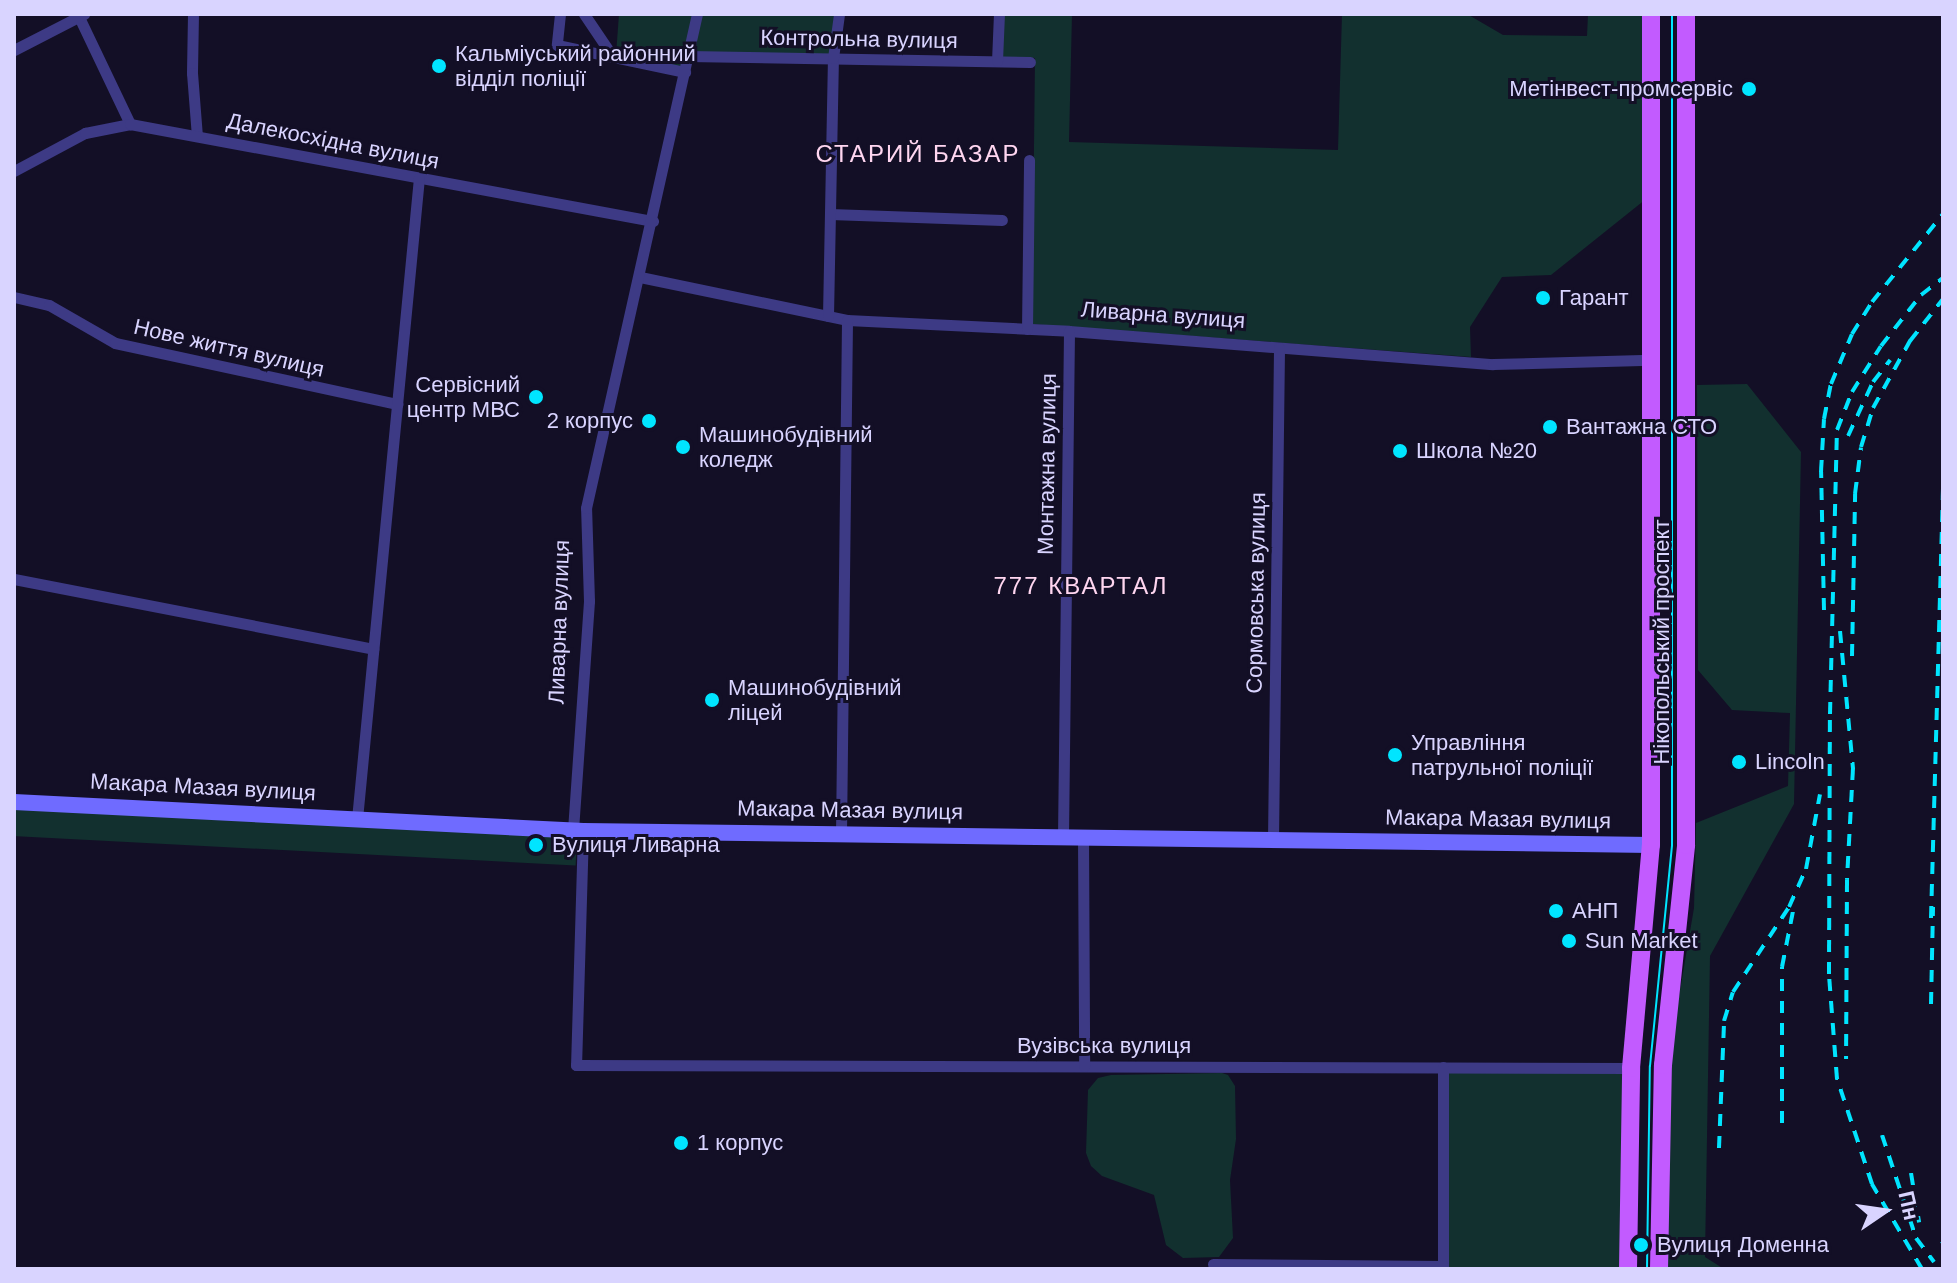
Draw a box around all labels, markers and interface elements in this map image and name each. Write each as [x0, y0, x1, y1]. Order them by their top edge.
street label: Контрольна вулиця [760, 24, 958, 54]
place label: Кальміуський районний відділ поліції [455, 40, 696, 92]
marker: Кальміуський районний відділ поліції [430, 57, 448, 75]
place label: Метінвест-промсервіс [1509, 76, 1733, 102]
marker: Метінвест-промсервіс [1740, 80, 1758, 98]
street label: Далекосхідна вулиця [225, 107, 441, 175]
district label: СТАРИЙ БАЗАР [815, 140, 1021, 168]
place label: Гарант [1559, 285, 1629, 311]
marker: Гарант [1534, 289, 1552, 307]
street label: Ливарна вулиця [1080, 296, 1246, 334]
street label: Нове життя вулиця [131, 313, 327, 383]
place label: Сервісний центр МВС [407, 371, 520, 422]
street label: Монтажна вулиця [1032, 373, 1062, 555]
marker: Сервісний центр МВС [527, 388, 545, 406]
place label: 2 корпус [547, 408, 633, 434]
marker: 2 корпус [640, 412, 658, 430]
place label: Вантажна СТО [1566, 414, 1717, 440]
marker: Вантажна СТО [1541, 418, 1559, 436]
place label: Машинобудівний коледж [699, 421, 873, 472]
marker: Машинобудівний коледж [674, 438, 692, 456]
place label: Школа №20 [1416, 438, 1537, 464]
marker: Школа №20 [1391, 442, 1409, 460]
street label: Сормовська вулиця [1241, 492, 1271, 694]
street label: Нікопольський проспект [1649, 519, 1675, 765]
street label: Ливарна вулиця [543, 539, 575, 705]
district label: 777 КВАРТАЛ [994, 572, 1168, 600]
place label: Машинобудівний ліцей [728, 674, 902, 726]
marker: Машинобудівний ліцей [703, 691, 721, 709]
place label: Управління патрульної поліції [1411, 729, 1593, 780]
marker: Управління патрульної поліції [1386, 746, 1404, 764]
place label: Lincoln [1755, 749, 1825, 775]
marker: Lincoln [1730, 753, 1748, 771]
street label: Макара Мазая вулиця [89, 768, 317, 806]
street label: Макара Мазая вулиця [737, 795, 963, 825]
street label: Макара Мазая вулиця [1385, 804, 1611, 834]
place label: Вулиця Ливарна [552, 832, 720, 858]
marker: Вулиця Ливарна [527, 836, 545, 854]
place label: АНП [1572, 898, 1618, 924]
marker: АНП [1547, 902, 1565, 920]
place label: Sun Market [1585, 928, 1697, 954]
marker: Sun Market [1560, 932, 1578, 950]
street label: Вузівська вулиця [1017, 1033, 1191, 1059]
place label: 1 корпус [697, 1130, 783, 1156]
marker: 1 корпус [672, 1134, 690, 1152]
north arrow [1845, 1171, 1925, 1251]
text: Пн [1893, 1188, 1924, 1222]
place label: Вулиця Доменна [1657, 1232, 1829, 1258]
marker: Вулиця Доменна [1632, 1236, 1650, 1254]

